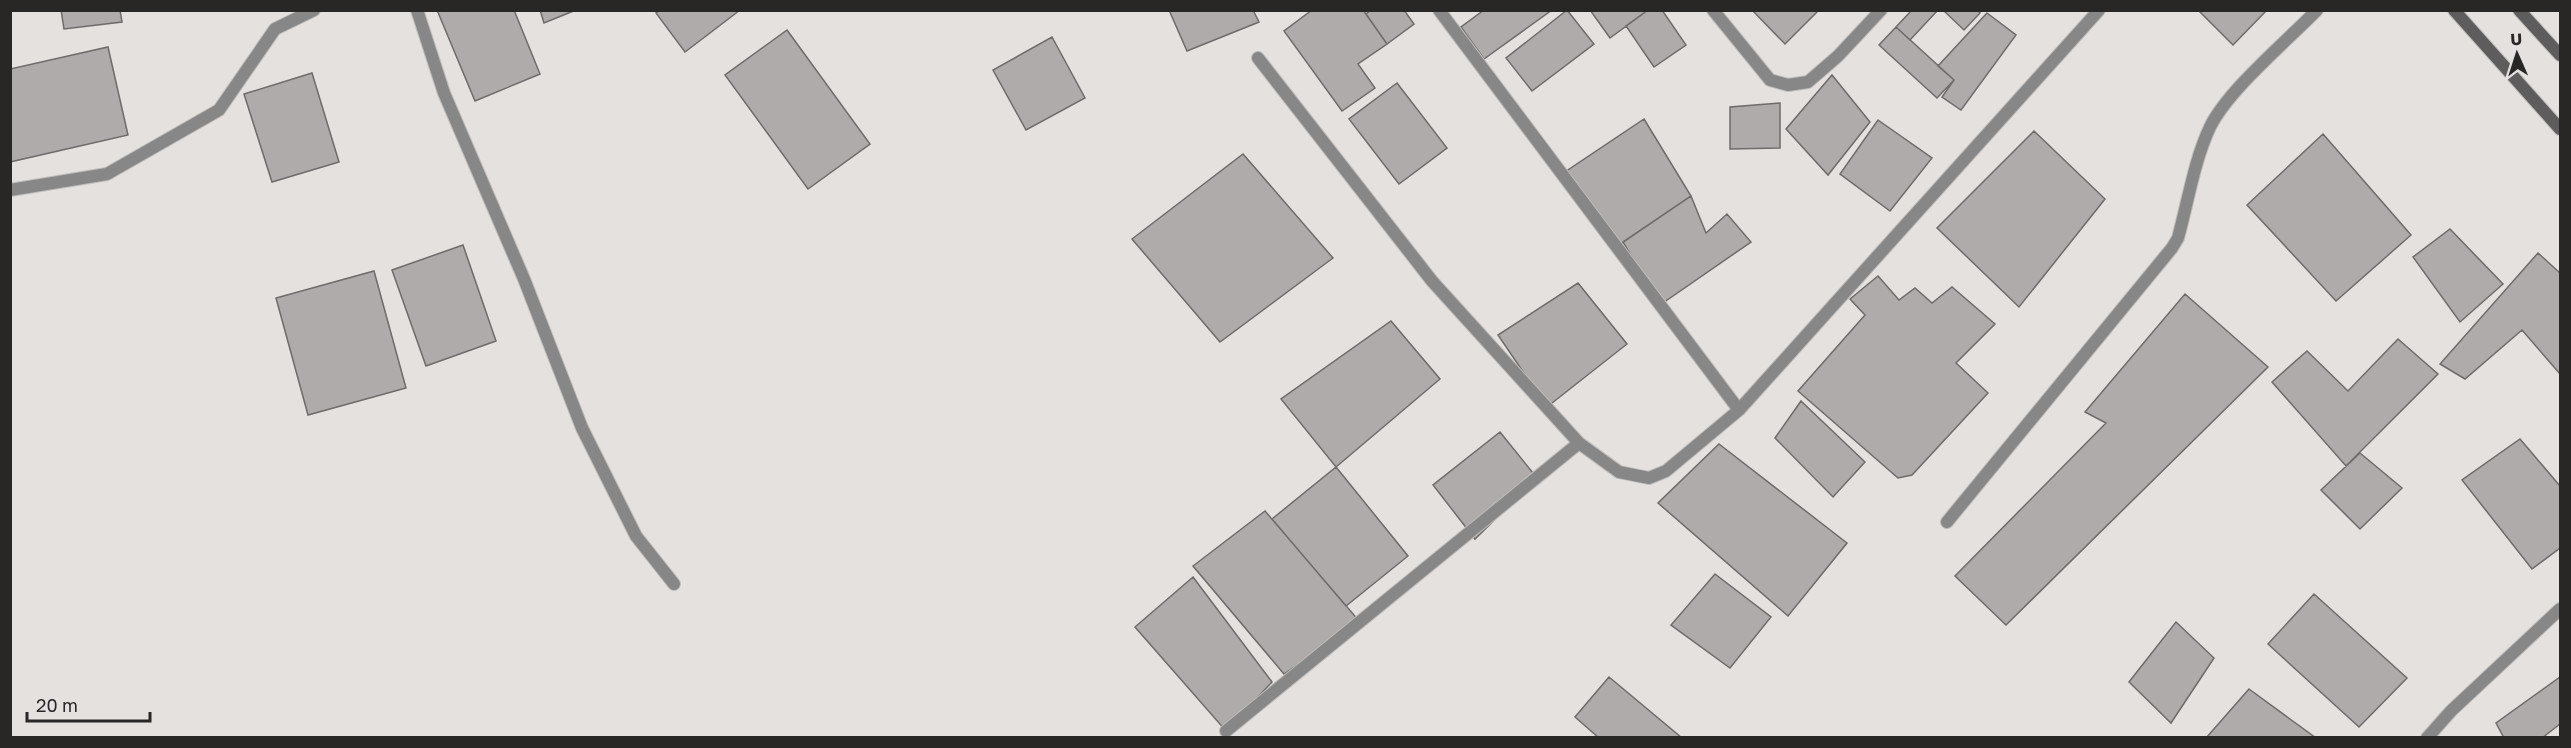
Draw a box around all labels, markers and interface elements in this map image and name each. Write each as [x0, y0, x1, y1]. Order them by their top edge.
north arrow [2487, 24, 2547, 84]
text: U [2510, 29, 2523, 49]
scale bar [27, 685, 150, 723]
text: 20 m [36, 694, 78, 716]

